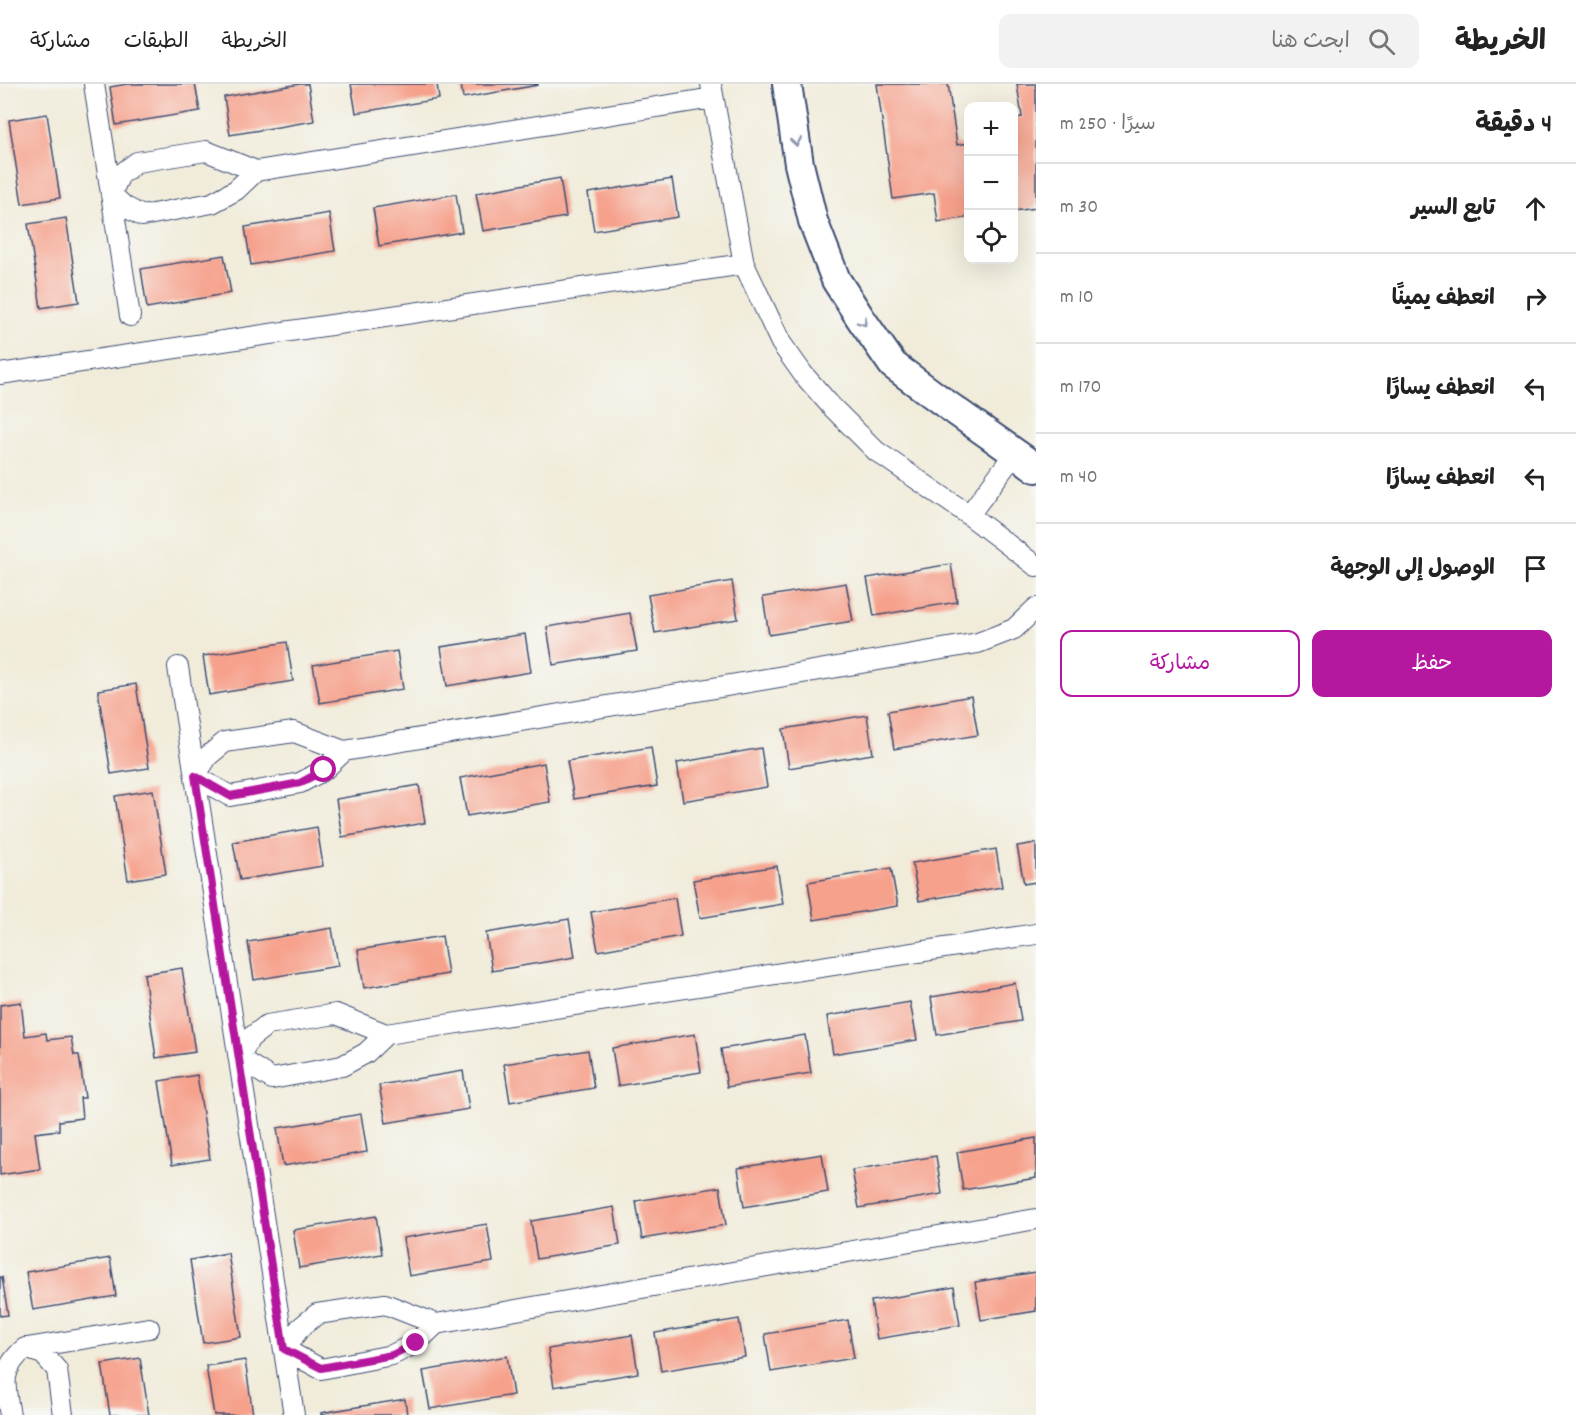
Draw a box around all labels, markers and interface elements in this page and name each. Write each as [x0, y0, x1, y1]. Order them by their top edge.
search box [999, 14, 1419, 68]
text: الخريطة [1455, 24, 1546, 64]
icon: search [1365, 25, 1398, 58]
text: ابحث هنا [1271, 27, 1350, 58]
text: مشاركة [30, 28, 91, 58]
text: الطبقات [124, 28, 189, 58]
text: الخريطة [222, 28, 287, 58]
map controls [964, 102, 1018, 264]
button: + [964, 102, 1018, 156]
text: 4 دقيقة [1475, 107, 1552, 144]
text: سيرًا · 250 m [1060, 111, 1156, 139]
one-way arrow [789, 137, 801, 146]
button: − [964, 156, 1018, 210]
icon: ahead [1519, 192, 1552, 225]
text: 30 m [1060, 194, 1098, 222]
text: تابع السير [1412, 194, 1495, 225]
button: locate [964, 210, 1018, 264]
icon: right [1519, 282, 1552, 315]
text: 10 m [1060, 284, 1094, 312]
text: انعطف يمينًا [1392, 284, 1495, 315]
one-way arrow [856, 316, 867, 327]
icon: left [1519, 372, 1552, 405]
text: 170 m [1060, 374, 1101, 402]
text: انعطف يسارًا [1386, 374, 1495, 405]
icon: left [1519, 462, 1552, 495]
text: 40 m [1060, 464, 1098, 492]
text: انعطف يسارًا [1386, 464, 1495, 495]
icon: arrive [1519, 552, 1552, 585]
text: الوصول إلى الوجهة [1330, 554, 1495, 585]
button: مشاركة [1060, 630, 1300, 697]
button: حفظ [1312, 630, 1552, 697]
route start [310, 756, 336, 782]
route end [402, 1329, 428, 1355]

